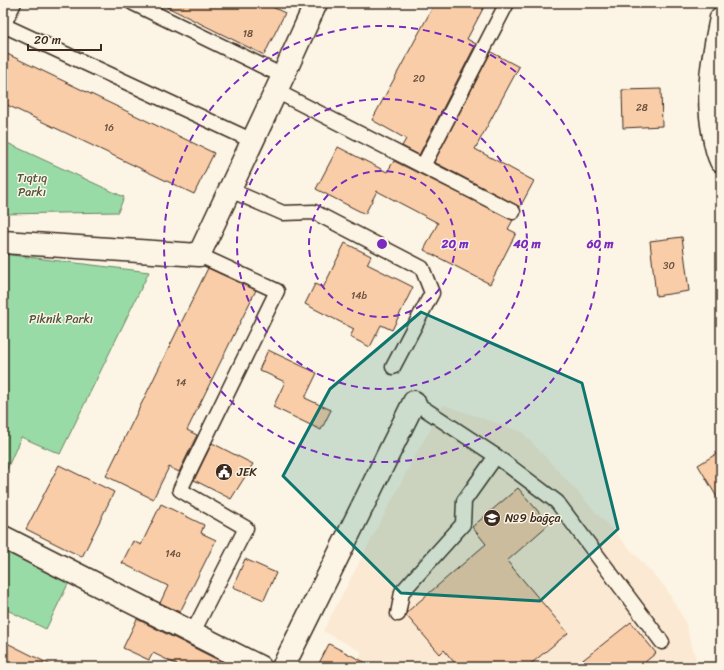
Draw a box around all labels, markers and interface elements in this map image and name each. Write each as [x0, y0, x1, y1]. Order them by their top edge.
house number: 18 [243, 25, 253, 43]
scale bar [28, 26, 101, 52]
text: 20 m [34, 29, 61, 51]
house number: 20 [413, 70, 425, 88]
house number: 28 [636, 99, 648, 117]
house number: 16 [104, 119, 114, 137]
park label: Tıqtıq Parkı [17, 167, 47, 203]
text: 20 m [441, 233, 469, 255]
text: 40 m [512, 233, 541, 255]
text: 60 m [586, 233, 614, 255]
centre of rings [375, 237, 389, 251]
house number: 30 [663, 257, 675, 275]
house number: 14b [351, 287, 368, 305]
park label: Piknik Parkı [29, 308, 93, 330]
house number: 14 [176, 374, 186, 392]
place label: JEK [236, 461, 257, 483]
public building icon: JEK [214, 462, 234, 482]
place label: №9 bağça [505, 507, 562, 529]
school or university icon: №9 bağça [482, 508, 502, 528]
house number: 14a [165, 545, 181, 563]

